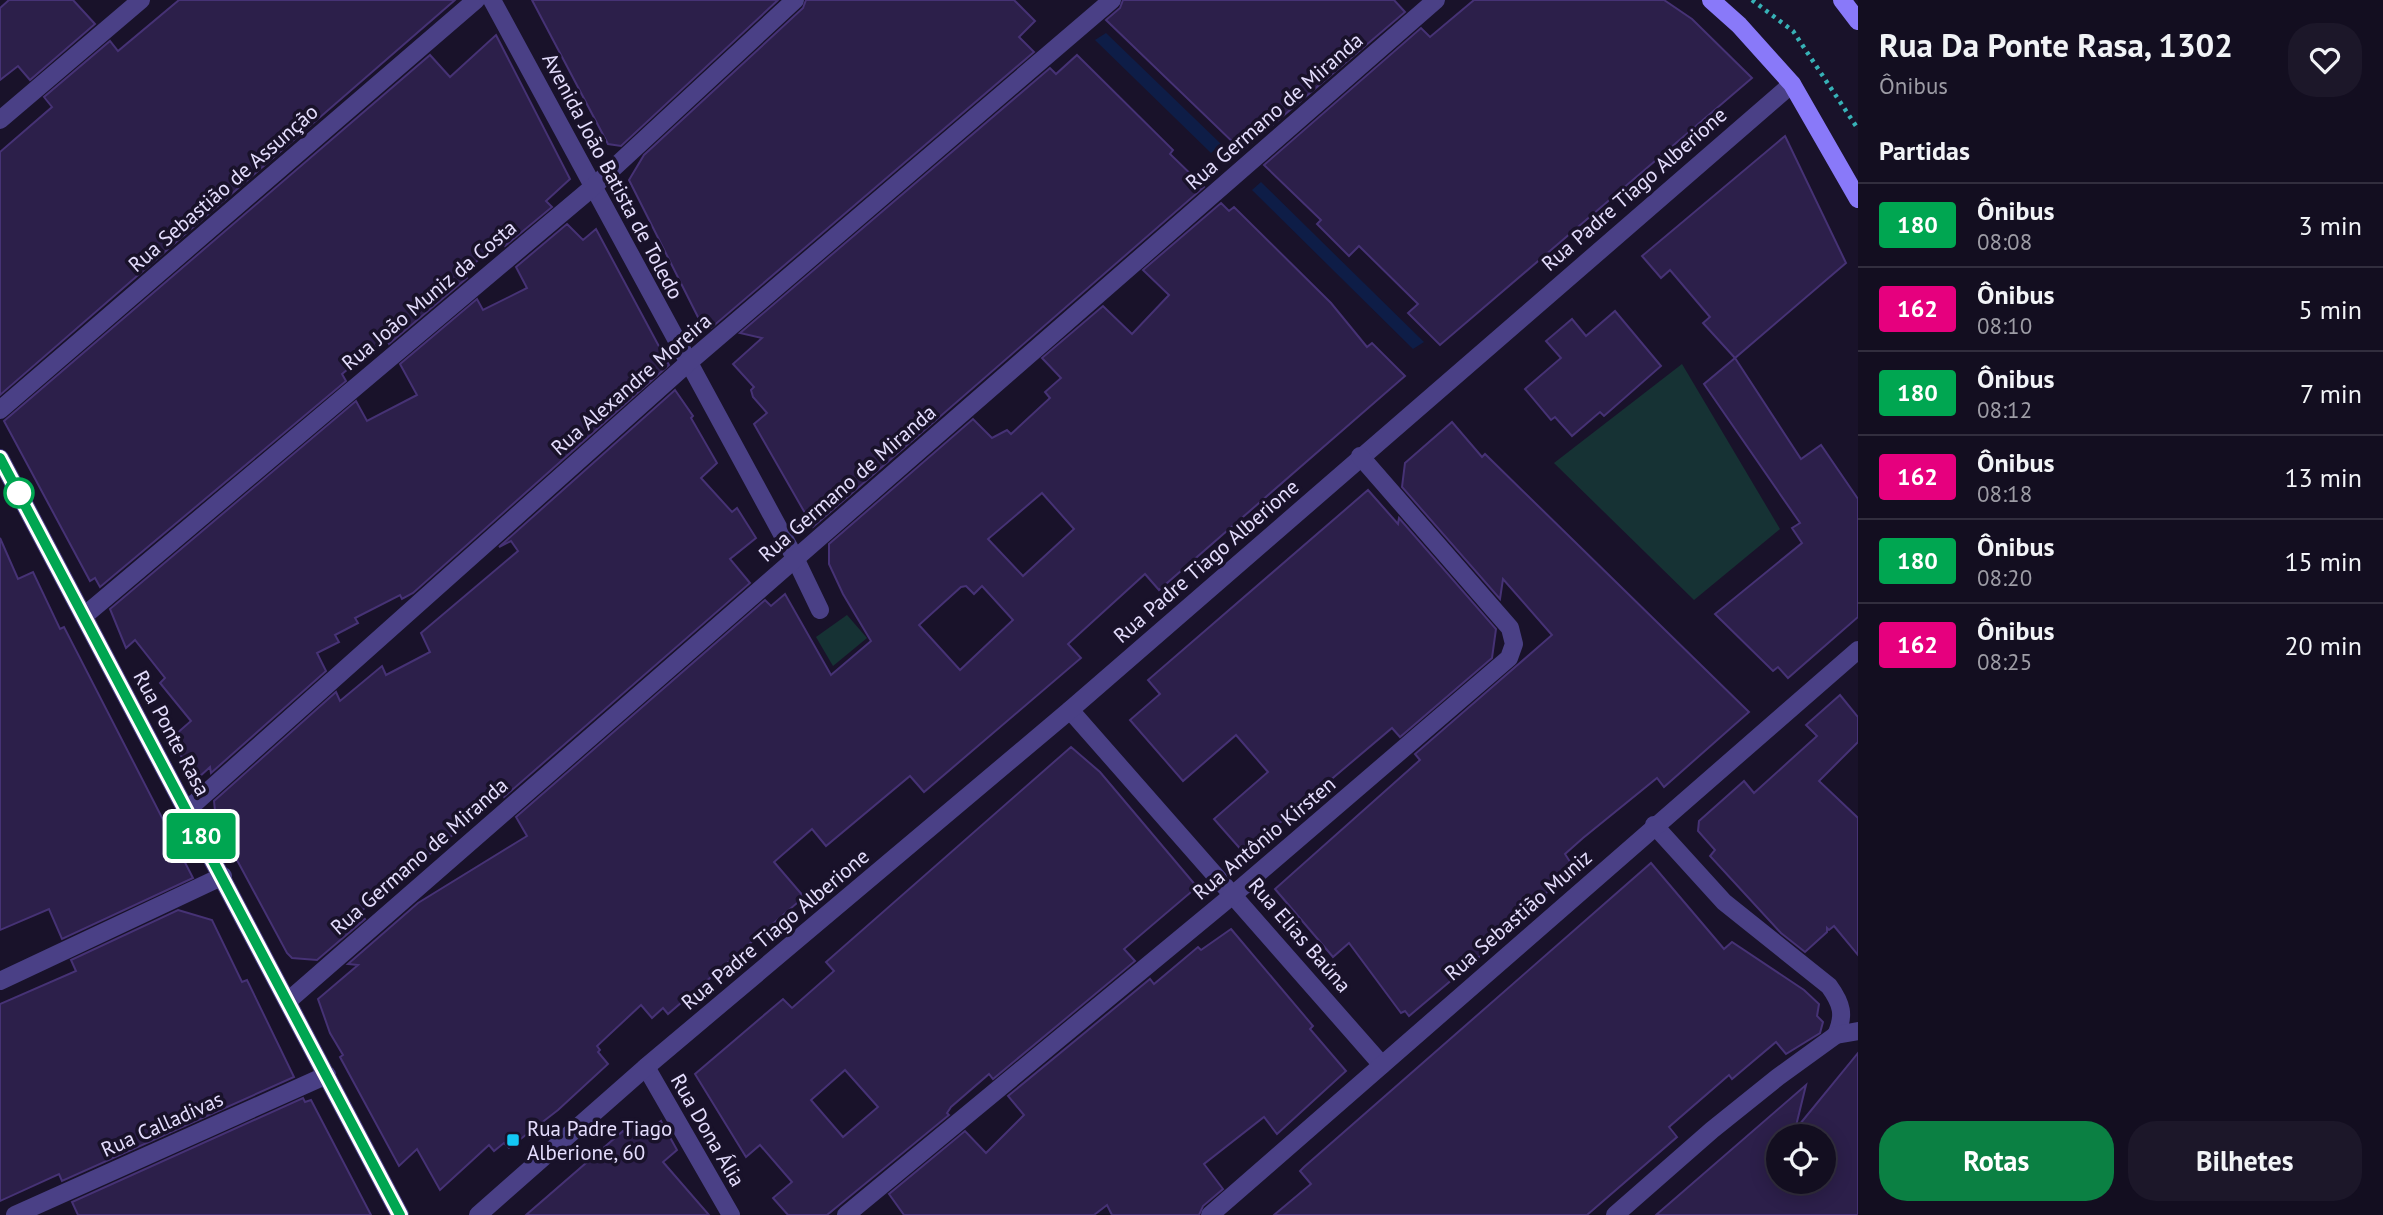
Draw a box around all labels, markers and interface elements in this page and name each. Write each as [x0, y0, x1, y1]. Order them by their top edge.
text: Rua Da Ponte Rasa, 1302 [1879, 23, 2233, 66]
button: heart [2288, 23, 2362, 97]
street label: Rua Germano de Miranda [1180, 26, 1368, 196]
street label: Avenida João Batista de Toledo [537, 48, 689, 304]
text: Ônibus [1879, 71, 1948, 100]
street label: Rua Sebastião de Assunção [122, 98, 324, 278]
street label: Rua Padre Tiago Alberione [1536, 101, 1732, 277]
text: Partidas [1879, 134, 1970, 167]
text: Ônibus [1977, 194, 2054, 227]
text: 180 [1897, 209, 1938, 240]
text: 3 min [2299, 209, 2362, 242]
street label: Rua João Muniz da Costa [336, 214, 522, 376]
text: 08:08 [1977, 227, 2032, 256]
text: Ônibus [1977, 278, 2054, 311]
text: 162 [1897, 293, 1938, 324]
text: 5 min [2299, 293, 2362, 326]
street label: Rua Alexandre Moreira [545, 307, 717, 461]
text: 08:10 [1977, 311, 2032, 340]
text: Ônibus [1977, 362, 2054, 395]
text: 180 [1897, 377, 1938, 408]
text: 7 min [2300, 377, 2362, 410]
text: 08:12 [1977, 395, 2032, 424]
street label: Rua Germano de Miranda [753, 398, 941, 568]
text: Ônibus [1977, 446, 2054, 479]
text: 162 [1897, 461, 1938, 492]
text: 13 min [2284, 461, 2362, 494]
street label: Rua Padre Tiago Alberione [1108, 473, 1304, 649]
unlabelled marker [4, 478, 34, 508]
text: 08:18 [1977, 479, 2032, 508]
text: Ônibus [1977, 530, 2054, 563]
text: 180 [1897, 545, 1938, 576]
text: 15 min [2284, 545, 2362, 578]
text: 08:20 [1977, 563, 2032, 592]
text: Ônibus [1977, 614, 2054, 647]
text: 162 [1897, 629, 1938, 660]
text: 20 min [2284, 629, 2362, 662]
text: 08:25 [1977, 647, 2032, 676]
street label: Rua Ponte Rasa [128, 666, 216, 800]
street label: Rua Antônio Kirsten [1187, 770, 1341, 906]
street label: Rua Germano de Miranda [325, 771, 513, 941]
line badge: 180 [161, 813, 241, 859]
text: 180 [181, 820, 221, 851]
street label: Rua Padre Tiago Alberione [676, 843, 874, 1015]
street label: Rua Sebastião Muniz [1439, 844, 1597, 986]
street label: Rua Elias Baúna [1243, 872, 1357, 998]
street label: Rua Dona Ália [665, 1069, 751, 1191]
street label: Rua Calladivas [97, 1085, 227, 1163]
place label: Rua Padre Tiago Alberione, 60 [527, 1115, 672, 1166]
button: Rotas [1879, 1121, 2114, 1201]
button: Bilhetes [2128, 1121, 2362, 1201]
map controls [1766, 1124, 1836, 1194]
button: locate [1766, 1124, 1836, 1194]
marker: Rua Padre Tiago Alberione, 60 [505, 1132, 521, 1148]

